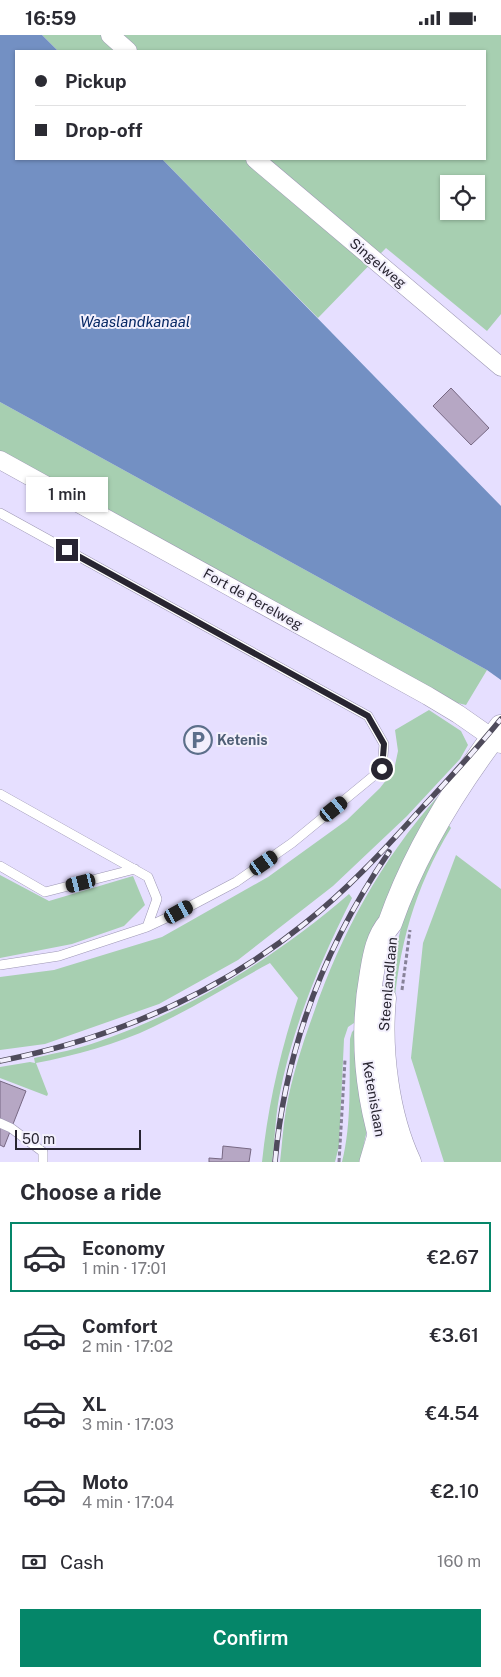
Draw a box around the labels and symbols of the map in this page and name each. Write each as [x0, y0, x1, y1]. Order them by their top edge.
street label: Singelweg [347, 235, 410, 291]
water label: Waaslandkanaal [80, 313, 190, 330]
callout: 1 min [26, 477, 108, 513]
route end [56, 539, 78, 561]
street label: Fort de Perelweg [201, 565, 306, 633]
parking icon: Ketenis [183, 725, 213, 755]
place label: Ketenis [217, 732, 268, 748]
route start [371, 758, 393, 780]
car [317, 794, 350, 824]
car [247, 848, 280, 878]
car [64, 872, 97, 894]
car [162, 898, 195, 926]
street label: Steenlandlaan [376, 936, 400, 1032]
street label: Ketenislaan [359, 1060, 389, 1138]
scale bar [15, 1127, 141, 1150]

